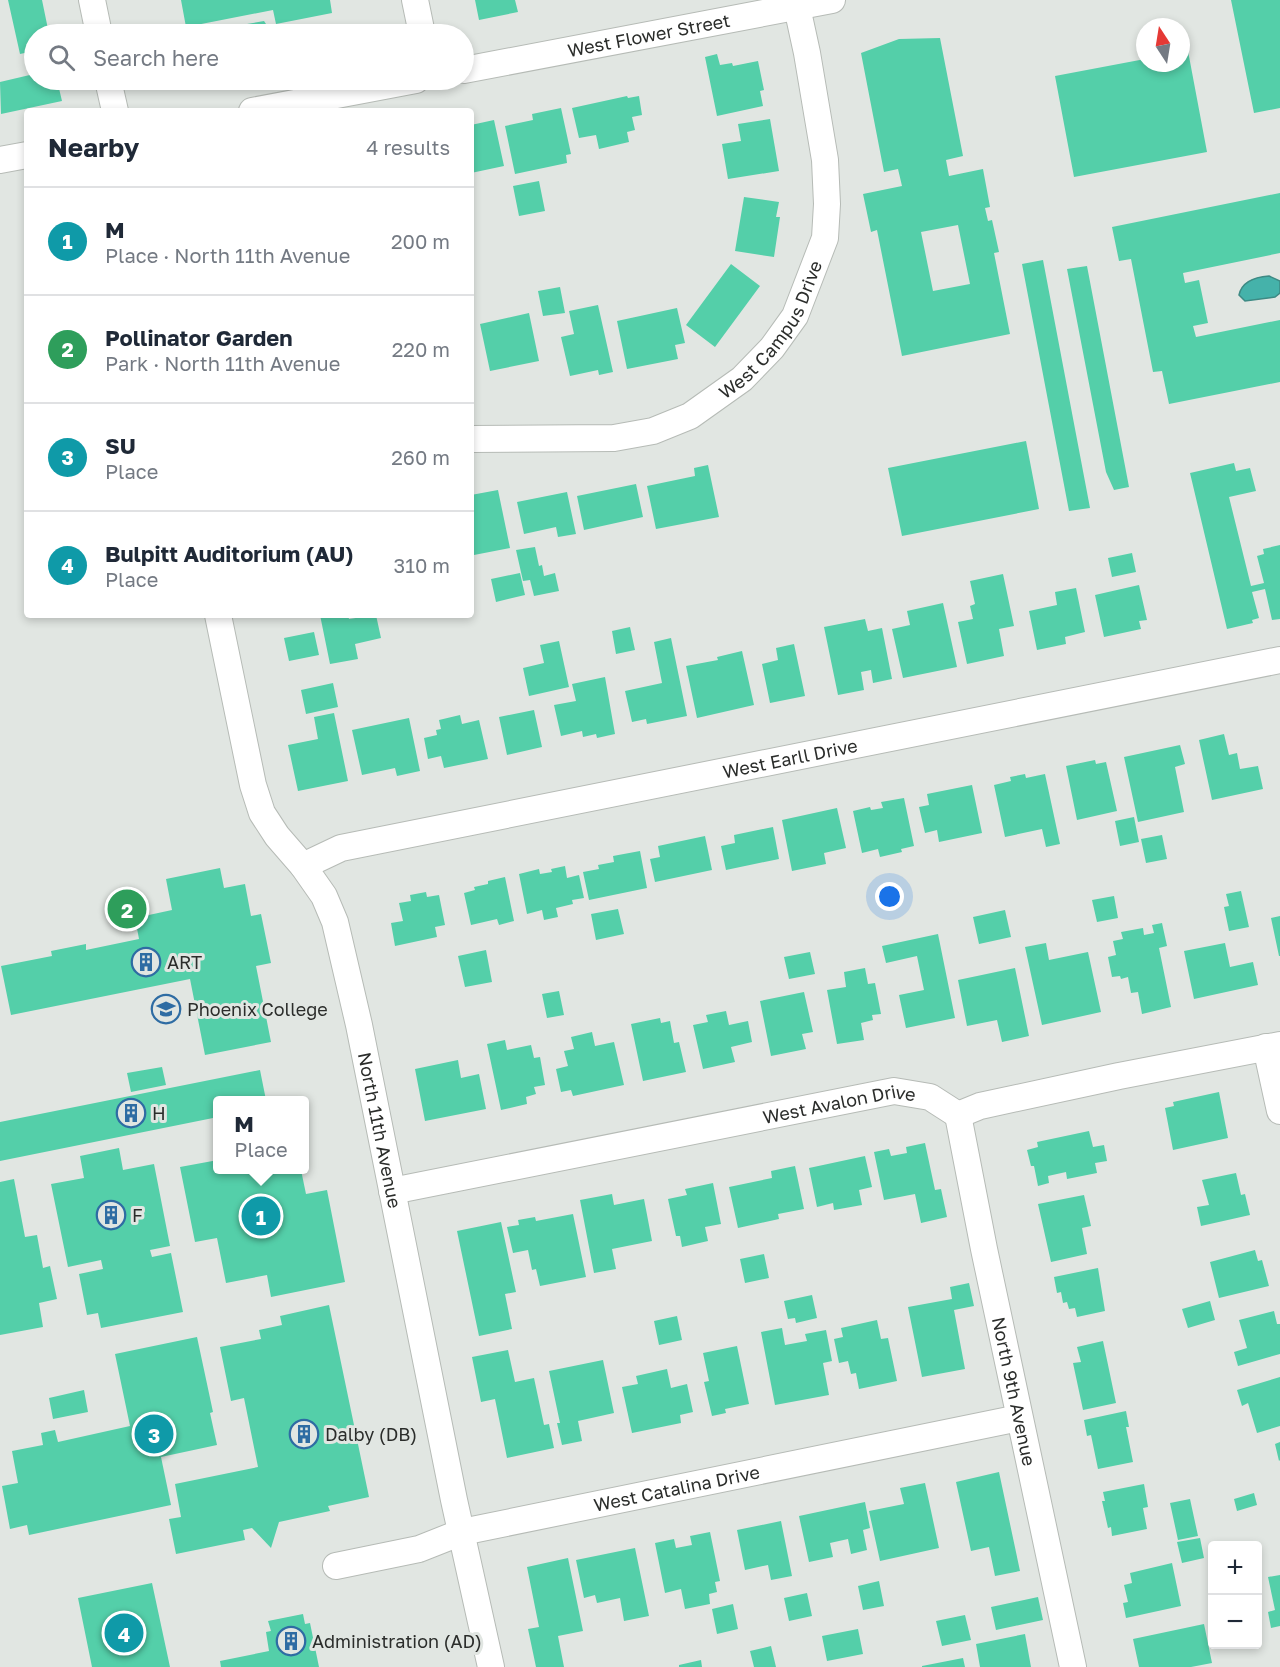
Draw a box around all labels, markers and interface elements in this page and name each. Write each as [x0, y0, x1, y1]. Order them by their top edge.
street label: West Flower Street [566, 9, 732, 61]
north arrow [1136, 18, 1190, 72]
search box [24, 24, 474, 90]
icon: search [45, 41, 78, 74]
text: Search here [93, 44, 219, 71]
text: Nearby [48, 132, 139, 163]
text: 4 results [366, 135, 450, 159]
text: M [105, 216, 125, 243]
text: 1 [62, 229, 73, 253]
text: 200 m [391, 229, 450, 253]
text: Place · North 11th Avenue [105, 243, 350, 267]
street label: West Campus Drive [714, 257, 826, 403]
text: Pollinator Garden [105, 324, 293, 351]
text: 2 [61, 337, 74, 361]
text: 220 m [392, 337, 450, 361]
text: Park · North 11th Avenue [105, 351, 340, 375]
text: SU [105, 432, 136, 459]
text: 3 [61, 445, 74, 469]
text: 260 m [391, 445, 450, 469]
text: Place [105, 459, 158, 483]
text: Bulpitt Auditorium (AU) [105, 540, 354, 567]
text: 4 [61, 553, 74, 577]
text: 310 m [394, 553, 450, 577]
text: Place [105, 567, 158, 591]
street label: West Earll Drive [721, 734, 859, 782]
your location [875, 882, 904, 911]
pin: 2 [108, 886, 146, 932]
building icon: ART [130, 946, 162, 978]
place label: ART [167, 951, 202, 973]
school or university icon: Phoenix College [150, 993, 182, 1025]
place label: Phoenix College [187, 998, 328, 1020]
street label: North 11th Avenue [354, 1050, 406, 1210]
street label: West Avalon Drive [761, 1080, 917, 1128]
popup [213, 1096, 309, 1174]
building icon: H [115, 1097, 147, 1129]
place label: H [152, 1102, 166, 1124]
text: M [234, 1110, 254, 1137]
text: Place [234, 1137, 288, 1161]
pin: 1 [242, 1194, 280, 1238]
building icon: F [95, 1199, 127, 1231]
place label: F [132, 1204, 143, 1226]
street label: North 9th Avenue [988, 1315, 1041, 1468]
pin: 3 [134, 1412, 174, 1456]
building icon: Dalby (DB) [288, 1418, 320, 1450]
place label: Dalby (DB) [325, 1423, 417, 1445]
street label: West Catalina Drive [592, 1460, 762, 1516]
map controls [1208, 1541, 1262, 1649]
button: + [1208, 1541, 1262, 1595]
button: − [1208, 1595, 1262, 1649]
pin: 4 [104, 1610, 144, 1656]
building icon: Administration (AD) [275, 1625, 307, 1657]
place label: Administration (AD) [312, 1630, 482, 1652]

